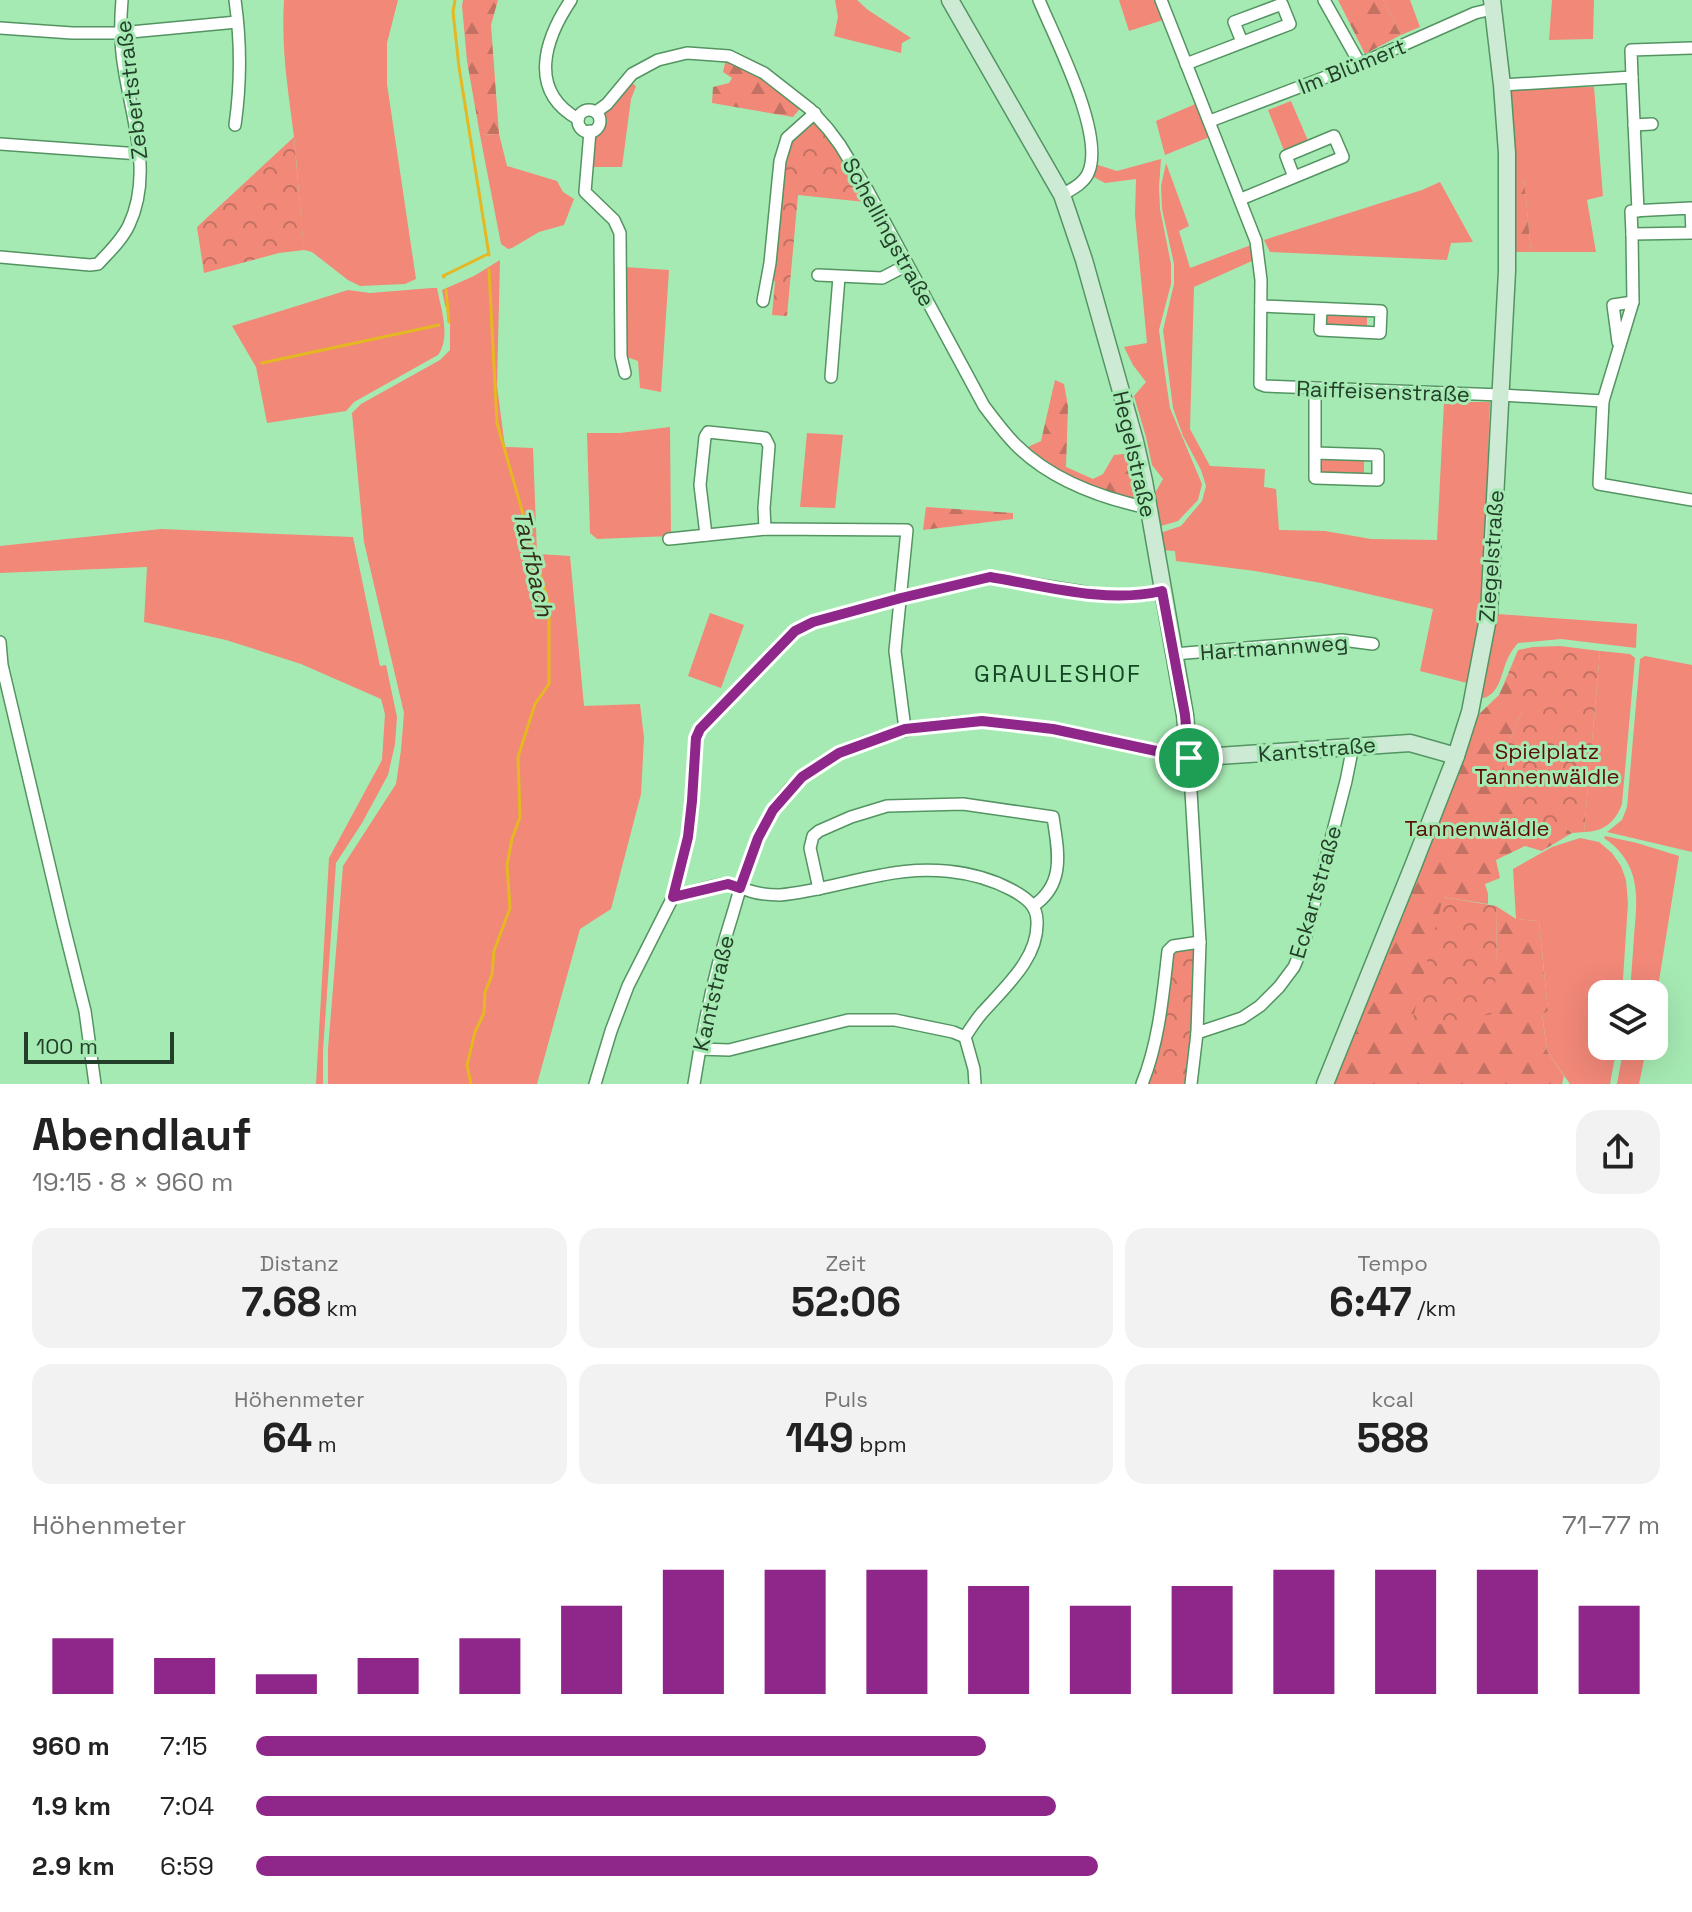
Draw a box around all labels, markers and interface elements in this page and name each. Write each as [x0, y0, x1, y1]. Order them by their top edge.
street label: Zebertstraße [109, 19, 153, 161]
street label: Im Blümert [1294, 32, 1410, 100]
street label: Schellingstraße [837, 153, 941, 311]
street label: Raiffeisenstraße [1296, 374, 1470, 408]
street label: Hegelstraße [1107, 388, 1163, 520]
street label: Ziegelstraße [1472, 489, 1510, 623]
water label: Taufbach [506, 506, 561, 621]
street label: Hartmannweg [1199, 628, 1349, 666]
district label: GRAULESHOF [974, 658, 1142, 689]
pin [1155, 724, 1223, 792]
street label: Kantstraße [1257, 730, 1377, 768]
icon: arrive [1167, 736, 1211, 780]
park label: Spielplatz Tannenwäldle [1474, 737, 1620, 790]
park label: Tannenwäldle [1404, 814, 1550, 842]
street label: Eckartstraße [1283, 822, 1347, 962]
street label: Kantstraße [686, 932, 740, 1054]
map controls [1588, 980, 1668, 1060]
button: layers [1588, 980, 1668, 1060]
scale bar [24, 1028, 174, 1064]
text: 100 m [36, 1032, 98, 1060]
text: Abendlauf [32, 1107, 251, 1163]
button: share [1576, 1110, 1660, 1194]
text: 19:15 · 8 × 960 m [32, 1165, 233, 1199]
text: Distanz [260, 1249, 339, 1277]
text: Zeit [826, 1249, 866, 1277]
text: Tempo [1357, 1249, 1428, 1277]
text: 7.68 [241, 1277, 321, 1328]
text: 52:06 [791, 1277, 901, 1328]
text: 6:47 [1329, 1277, 1412, 1328]
text: km [321, 1294, 357, 1322]
text: /km [1412, 1294, 1456, 1322]
text: Höhenmeter [234, 1385, 365, 1413]
text: Puls [824, 1385, 868, 1413]
text: kcal [1371, 1385, 1414, 1413]
text: 64 [262, 1413, 312, 1464]
text: 149 [785, 1413, 854, 1464]
text: 588 [1357, 1413, 1429, 1464]
text: m [312, 1430, 337, 1458]
text: bpm [854, 1430, 907, 1458]
text: Höhenmeter [32, 1508, 186, 1542]
text: 71–77 m [1562, 1508, 1660, 1542]
text: 960 m [32, 1729, 110, 1763]
text: 7:15 [160, 1729, 208, 1763]
text: 1.9 km [32, 1789, 111, 1823]
text: 7:04 [160, 1789, 214, 1823]
text: 2.9 km [32, 1849, 115, 1883]
text: 6:59 [160, 1849, 214, 1883]

